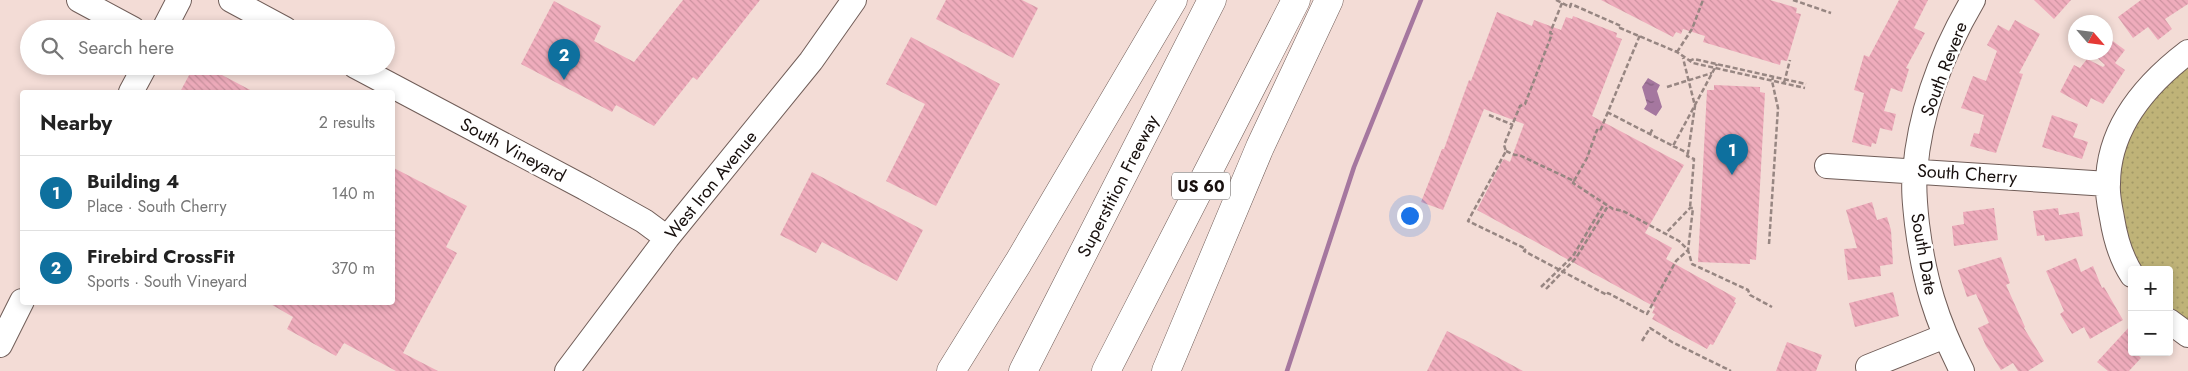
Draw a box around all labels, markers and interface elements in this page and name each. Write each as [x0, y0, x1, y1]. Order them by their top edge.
north arrow [2068, 15, 2113, 60]
street label: South Revere [1914, 18, 1974, 120]
search box [20, 20, 395, 75]
icon: search [38, 34, 66, 62]
text: Search here [78, 34, 174, 61]
pin: 2 [548, 39, 580, 80]
text: Nearby [40, 108, 112, 138]
street label: Superstition Freeway [1071, 110, 1165, 262]
text: 2 results [319, 111, 375, 134]
street label: South Vineyard [456, 111, 570, 189]
street label: West Iron Avenue [659, 125, 763, 245]
pin: 1 [1716, 134, 1748, 175]
street label: South Cherry [1916, 158, 2018, 190]
text: Building 4 [87, 168, 179, 195]
road number: US 60 [1172, 172, 1230, 200]
text: 1 [52, 182, 60, 205]
text: 140 m [332, 182, 375, 205]
text: Place · South Cherry [87, 195, 226, 218]
your location [1397, 203, 1423, 229]
street label: South Date [1904, 211, 1944, 297]
text: Firebird CrossFit [87, 243, 235, 270]
text: 2 [51, 257, 61, 280]
text: 370 m [331, 257, 375, 280]
map controls [2128, 266, 2173, 356]
button: + [2128, 266, 2173, 311]
text: Sports · South Vineyard [87, 270, 247, 293]
button: − [2128, 311, 2173, 356]

